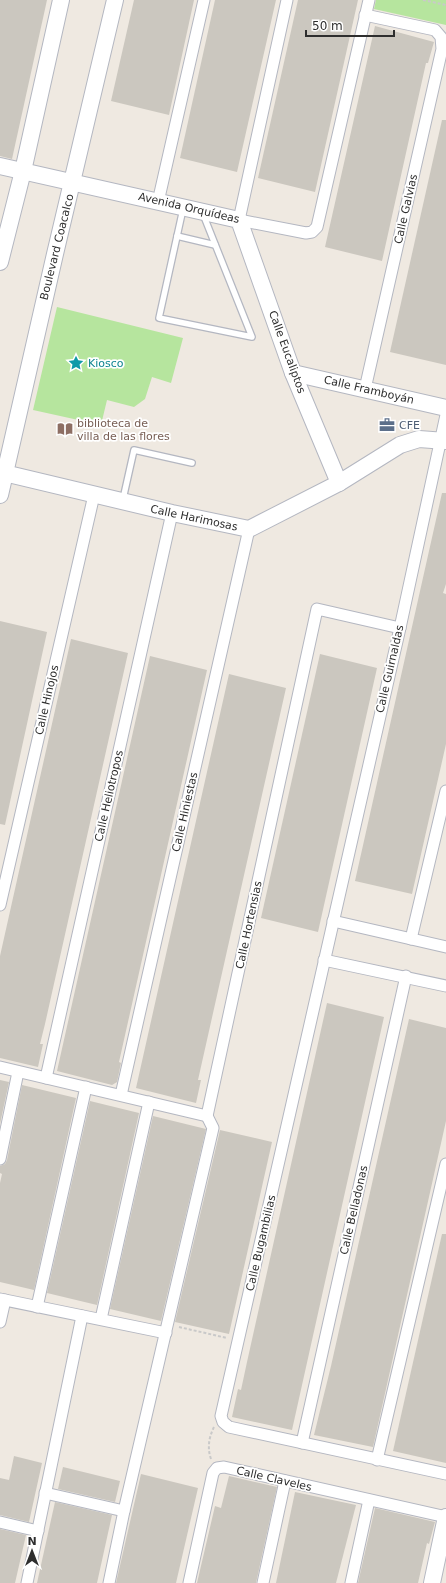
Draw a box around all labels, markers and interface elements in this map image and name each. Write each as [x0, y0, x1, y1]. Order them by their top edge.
scale bar [306, 12, 394, 38]
text: 50 m [312, 19, 343, 33]
street label: Calle Galvias [392, 173, 420, 245]
street label: Avenida Orquídeas [137, 190, 241, 226]
street label: Boulevard Coacalco [38, 192, 77, 301]
street label: Calle Eucaliptos [266, 309, 308, 396]
place icon: Kiosco [67, 354, 85, 372]
place label: Kiosco [88, 357, 124, 370]
street label: Calle Framboyán [323, 373, 415, 407]
office icon: CFE [378, 416, 396, 434]
place label: biblioteca de villa de las flores [77, 417, 170, 443]
place label: CFE [399, 419, 420, 432]
library icon: biblioteca de villa de las flores [56, 420, 74, 438]
street label: Calle Harimosas [149, 502, 239, 534]
street label: Calle Guirnaldas [374, 623, 407, 714]
street label: Calle Hinojos [33, 664, 61, 736]
street label: Calle Heliotropos [92, 749, 126, 843]
street label: Calle Hiniestas [170, 771, 201, 853]
street label: Calle Hortensias [233, 880, 265, 970]
street label: Calle Belladonas [337, 1164, 371, 1256]
street label: Calle Bugambilias [244, 1193, 278, 1292]
street label: Calle Claveles [235, 1464, 313, 1494]
north arrow [12, 1531, 52, 1571]
text: N [27, 1535, 37, 1548]

